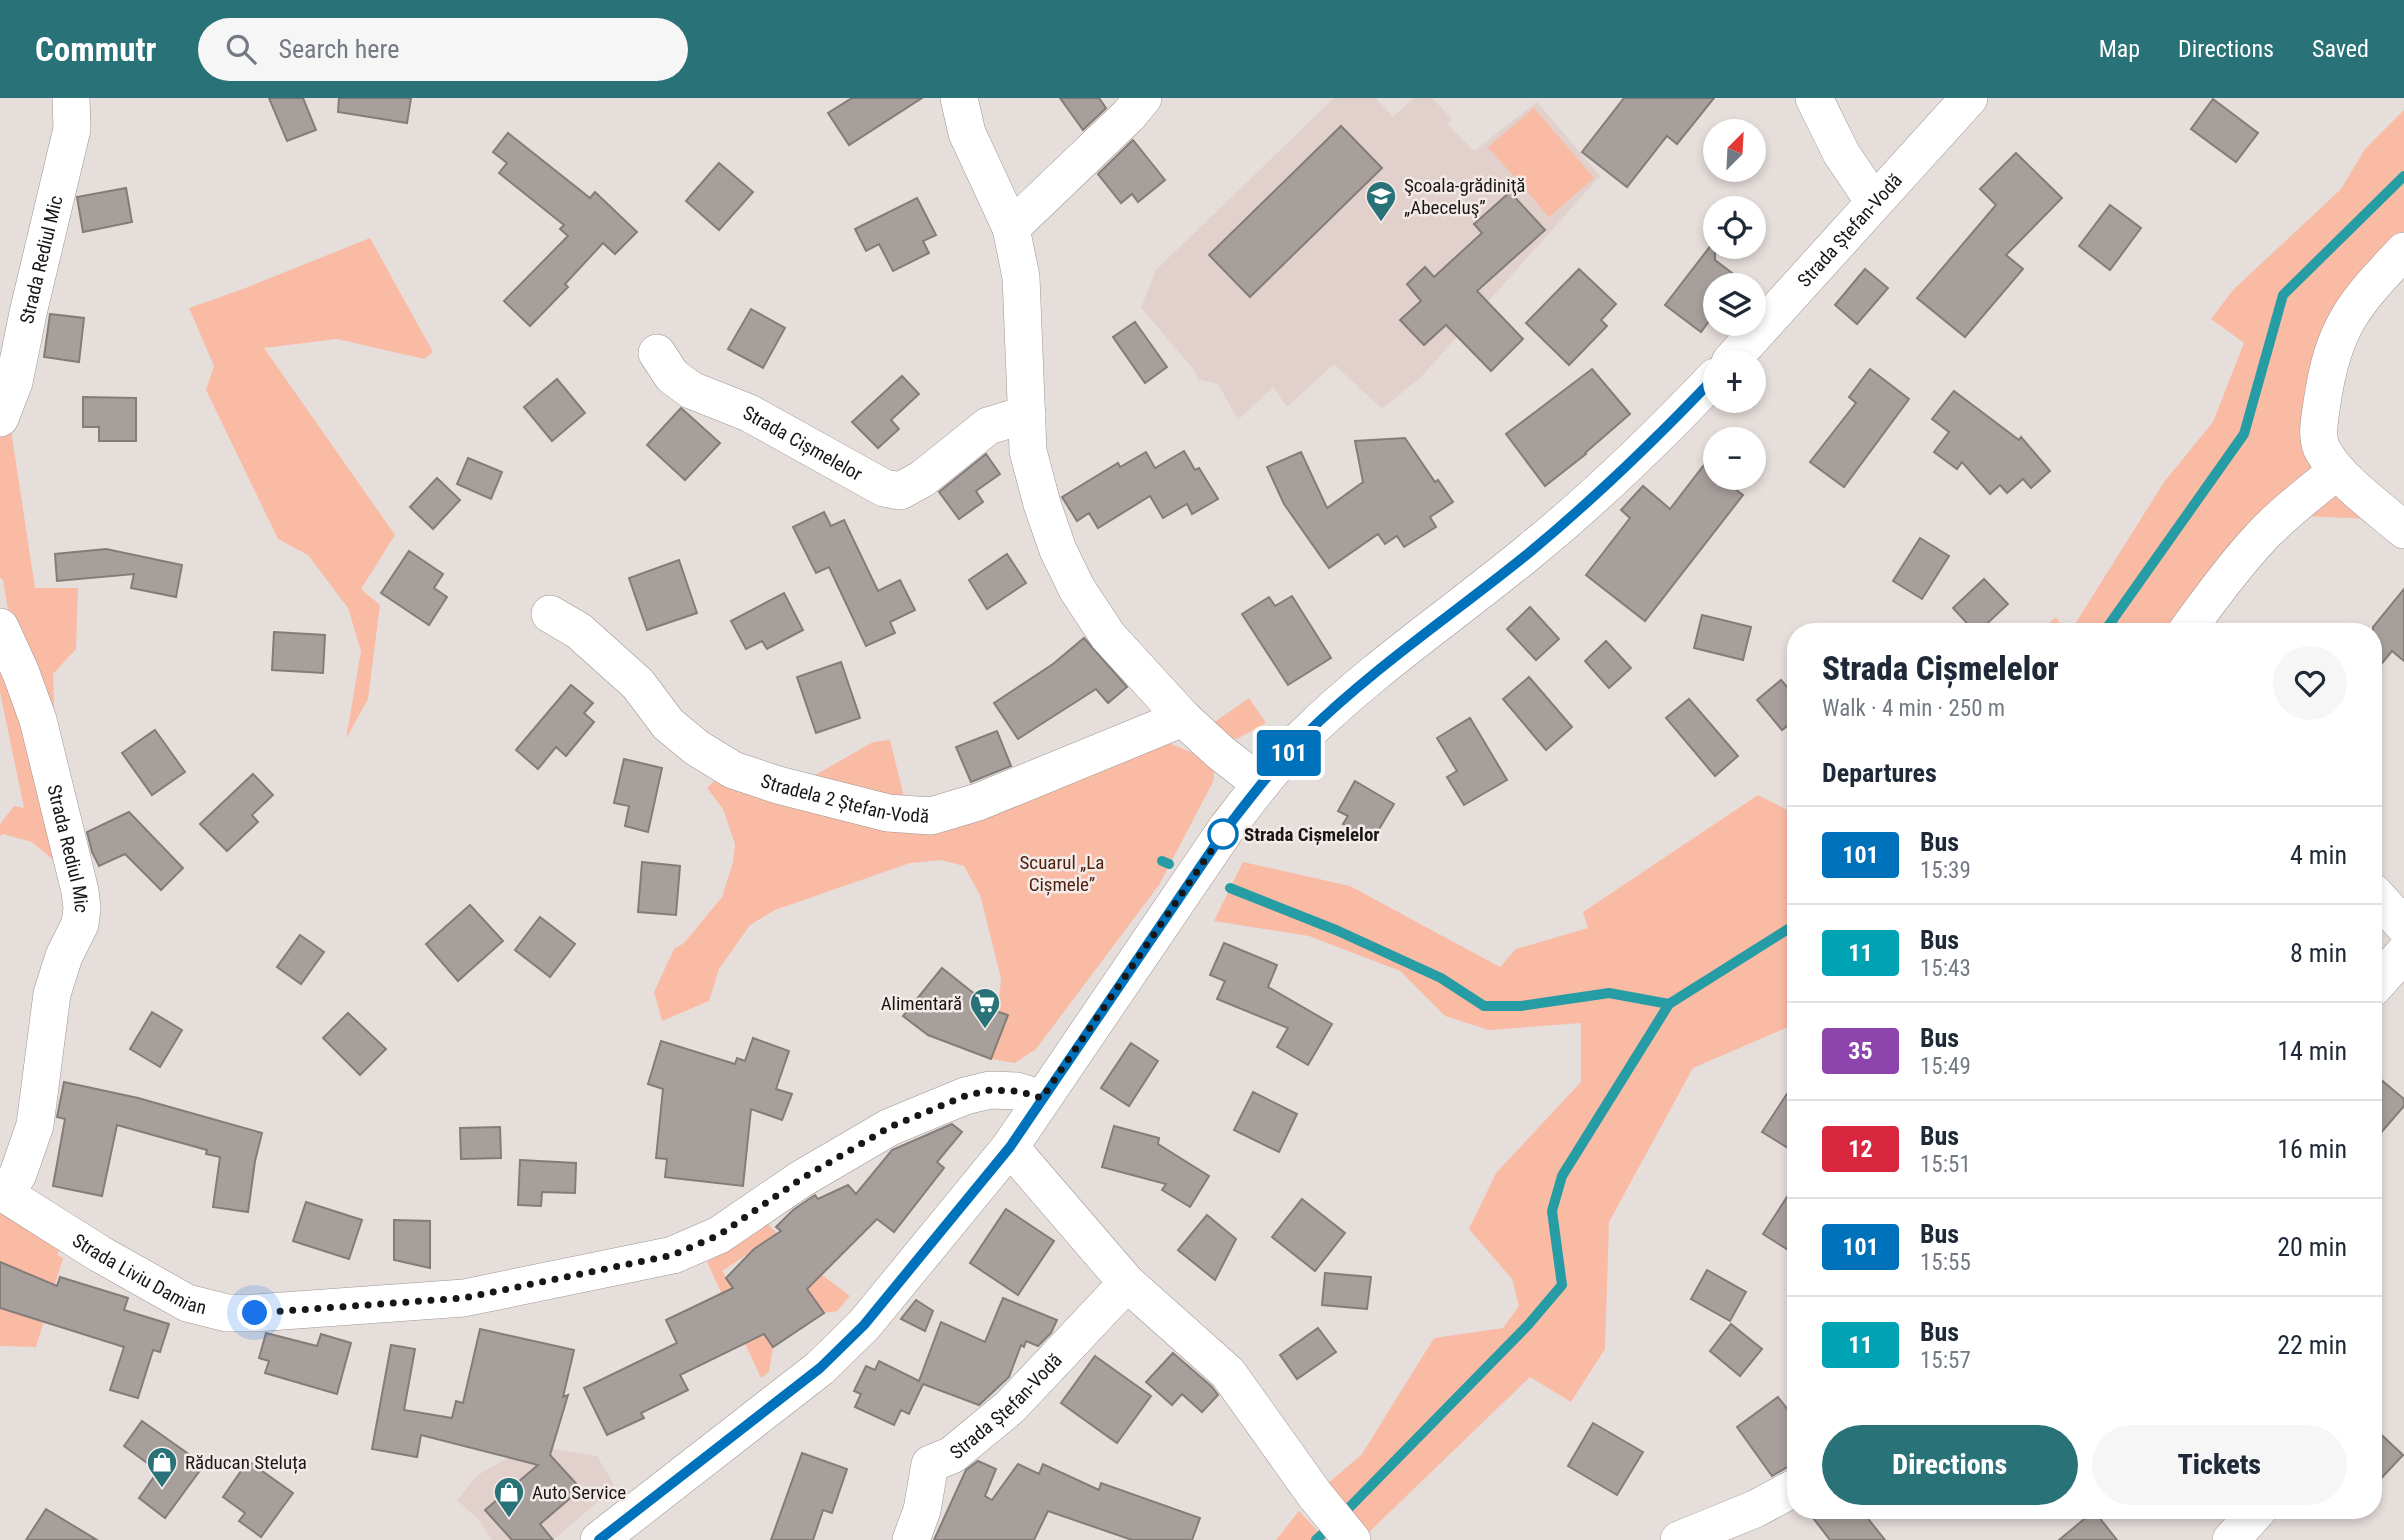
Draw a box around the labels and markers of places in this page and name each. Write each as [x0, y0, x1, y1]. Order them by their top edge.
place label: Şcoala-grădiniţă „Abeceluş” [1404, 174, 1525, 219]
school or university icon: Şcoala-grădiniţă „Abeceluş” [1364, 179, 1398, 223]
marker: Strada Cișmelelor [1208, 819, 1238, 849]
place label: Strada Cișmelelor [1244, 823, 1380, 846]
supermarket icon: Alimentară [968, 986, 1002, 1030]
place label: Alimentară [881, 992, 962, 1015]
shop icon: Răducan Steluța [145, 1445, 179, 1489]
place label: Răducan Steluța [185, 1451, 307, 1474]
shop icon: Auto Service [492, 1475, 526, 1519]
place label: Auto Service [532, 1481, 626, 1504]

